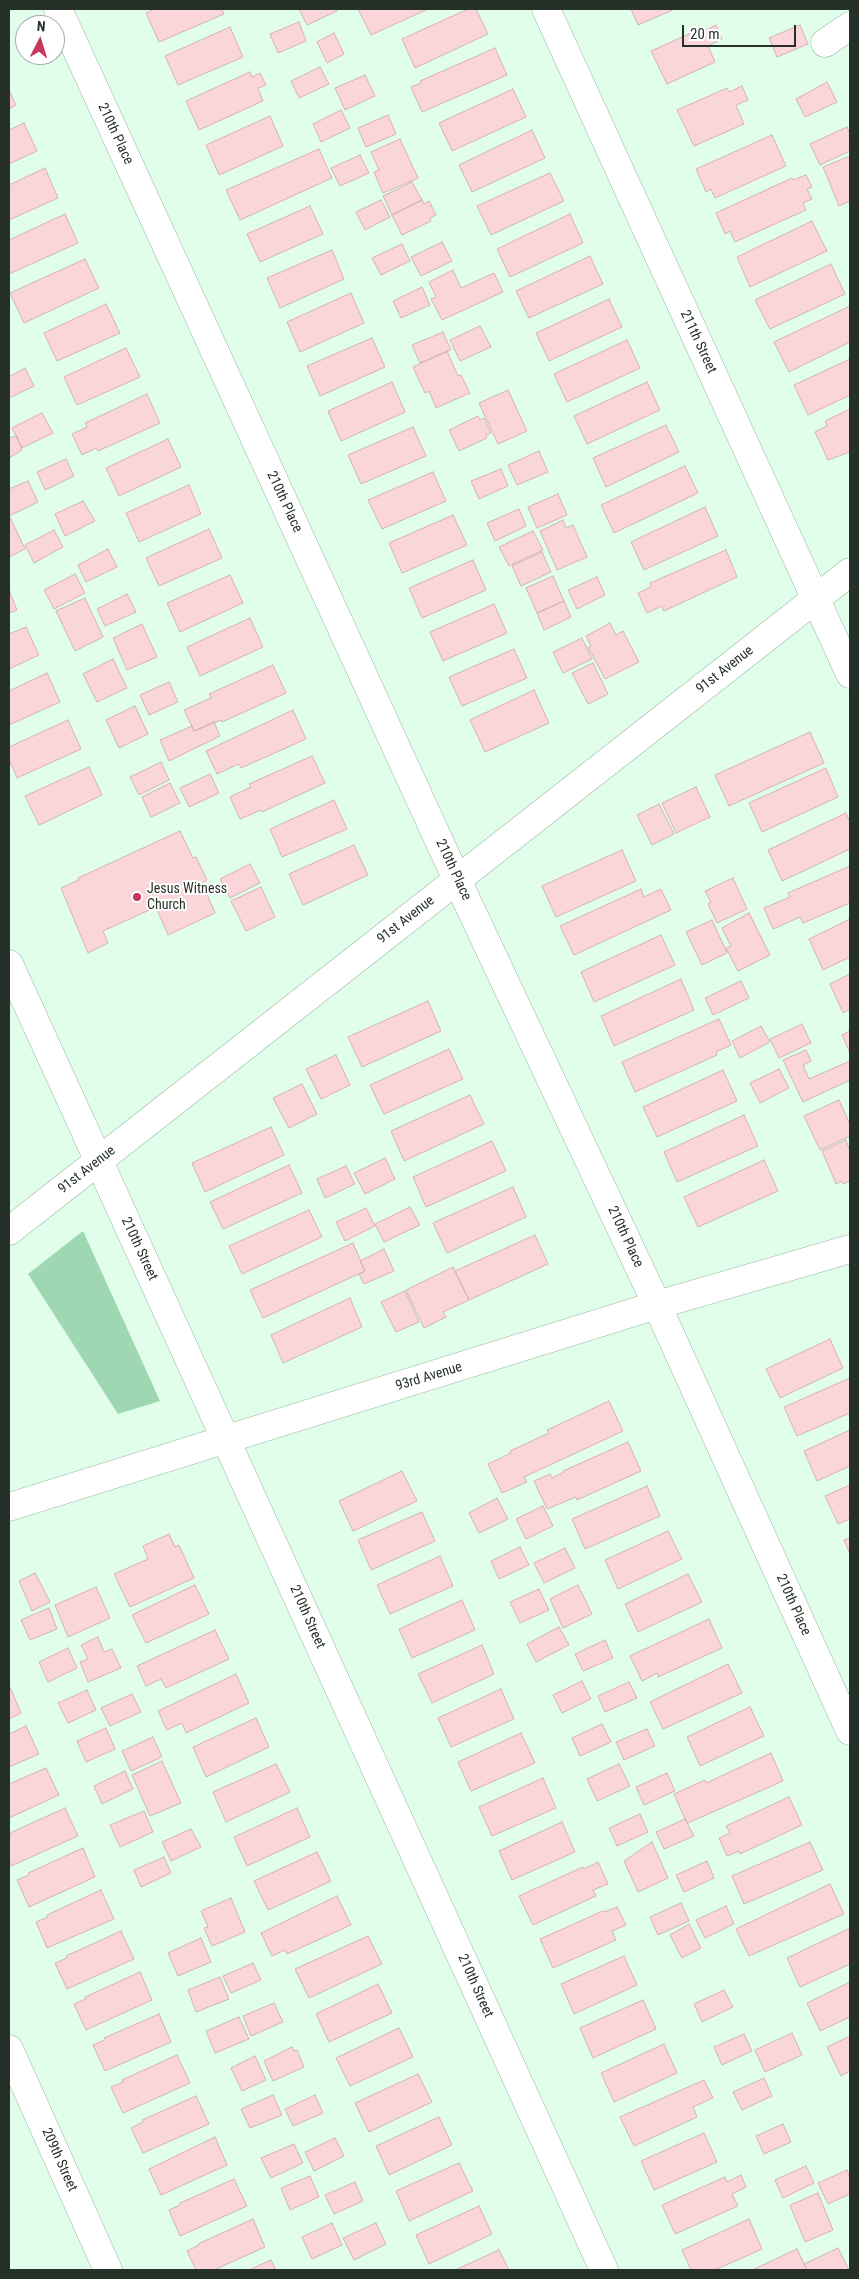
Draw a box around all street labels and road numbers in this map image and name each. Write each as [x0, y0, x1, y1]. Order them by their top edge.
street label: 210th Place [94, 101, 136, 167]
street label: 211th Street [676, 308, 720, 376]
street label: 210th Place [263, 469, 305, 535]
street label: 91st Avenue [693, 642, 757, 698]
street label: 210th Place [432, 837, 474, 903]
street label: 91st Avenue [374, 892, 438, 948]
street label: 91st Avenue [55, 1142, 119, 1198]
street label: 210th Place [604, 1204, 646, 1270]
street label: 210th Street [117, 1215, 161, 1283]
street label: 93rd Avenue [394, 1359, 464, 1395]
street label: 210th Place [772, 1572, 814, 1638]
street label: 210th Street [286, 1583, 328, 1651]
street label: 210th Street [454, 1952, 496, 2020]
street label: 209th Street [38, 2126, 80, 2194]

